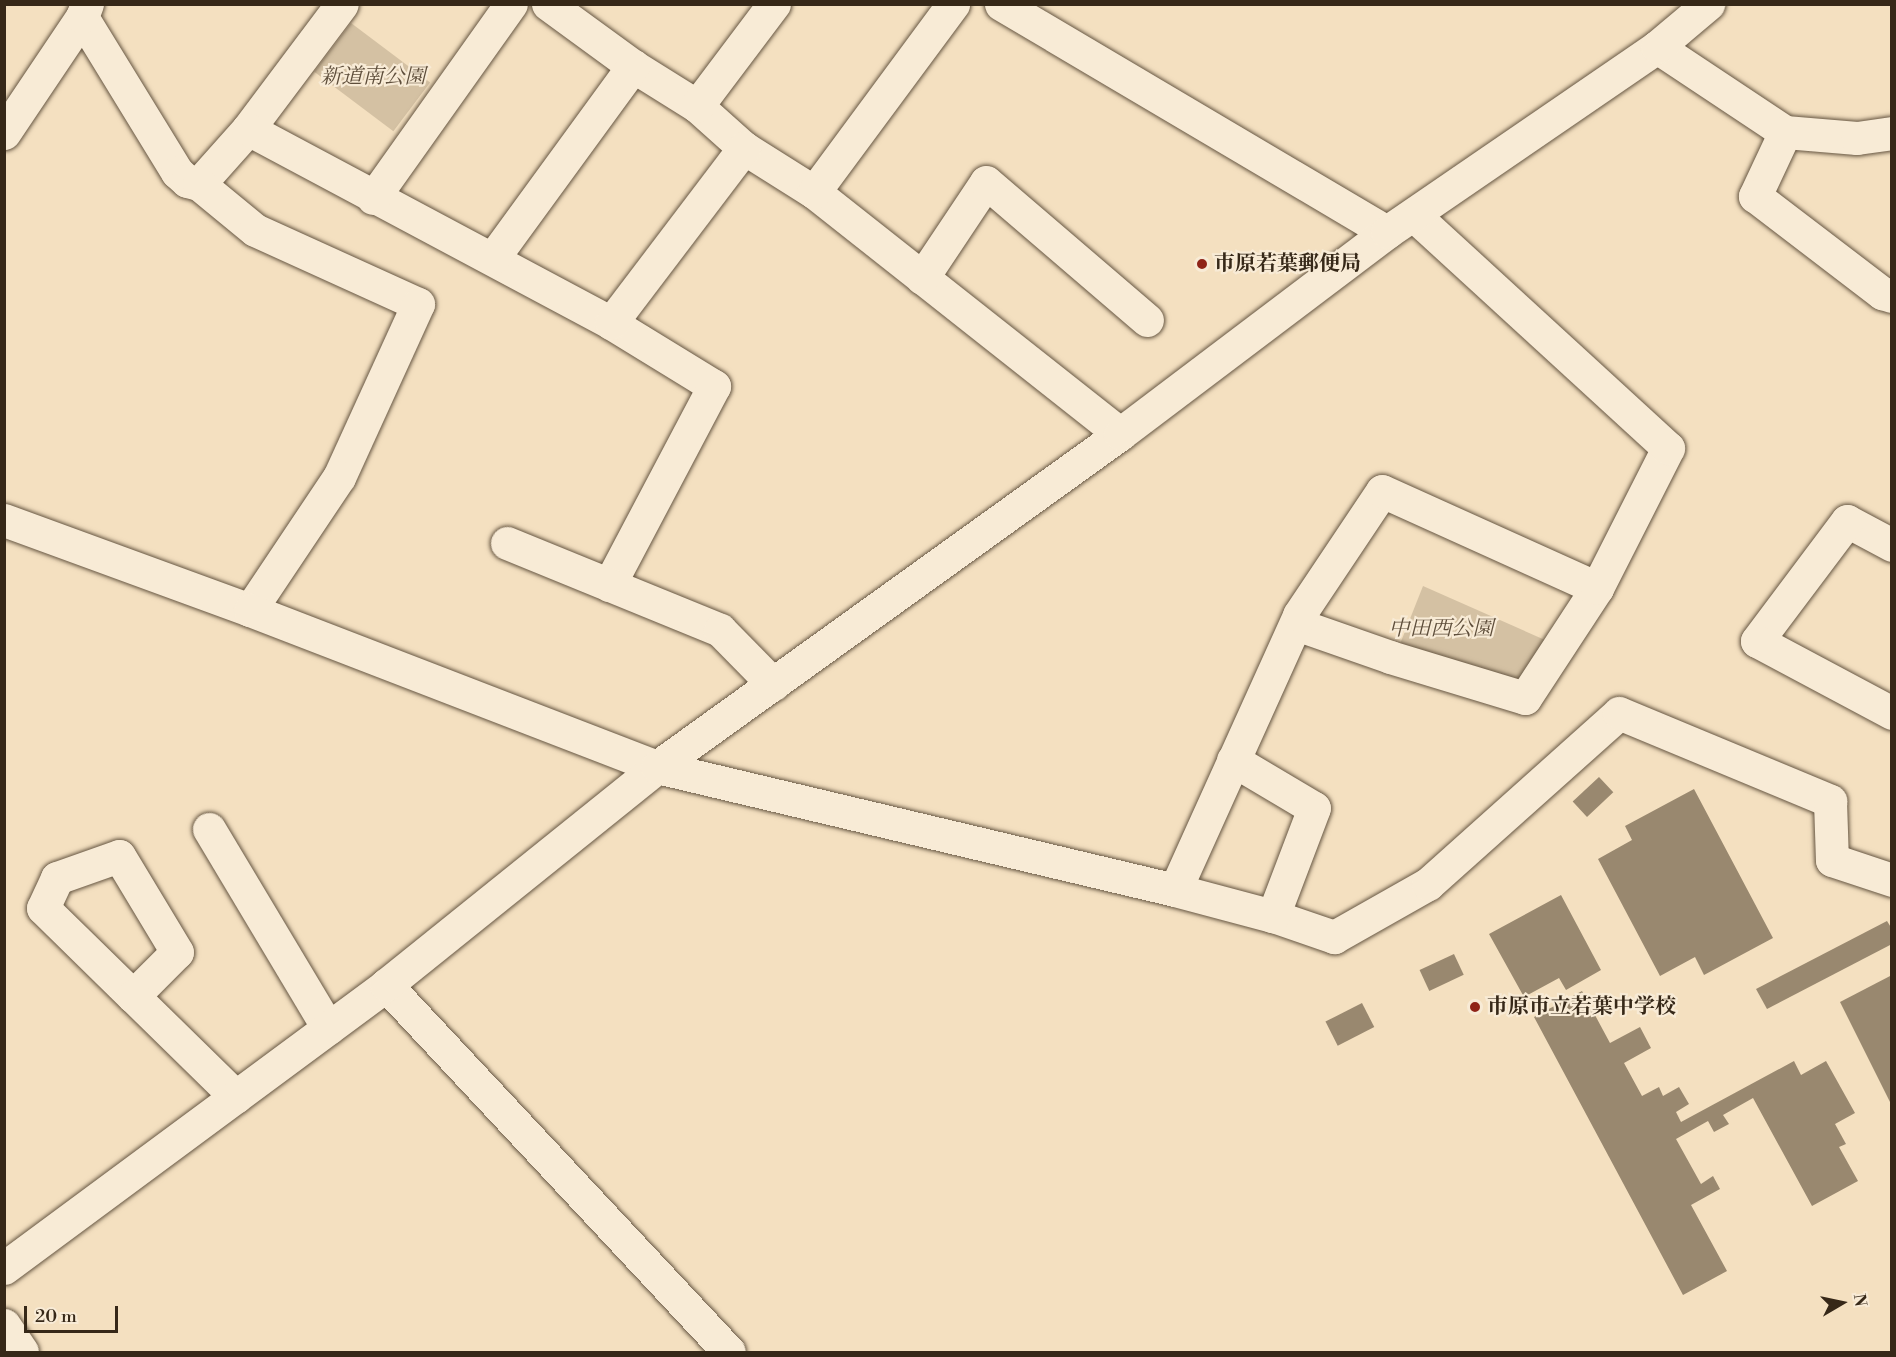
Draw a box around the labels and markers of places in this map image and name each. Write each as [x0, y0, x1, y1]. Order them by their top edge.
place label: 市原若葉郵便局 [1214, 251, 1361, 277]
marker: 市原若葉郵便局 [1195, 257, 1209, 271]
place label: 市原市立若葉中学校 [1487, 994, 1676, 1020]
marker: 市原市立若葉中学校 [1468, 1000, 1482, 1014]

